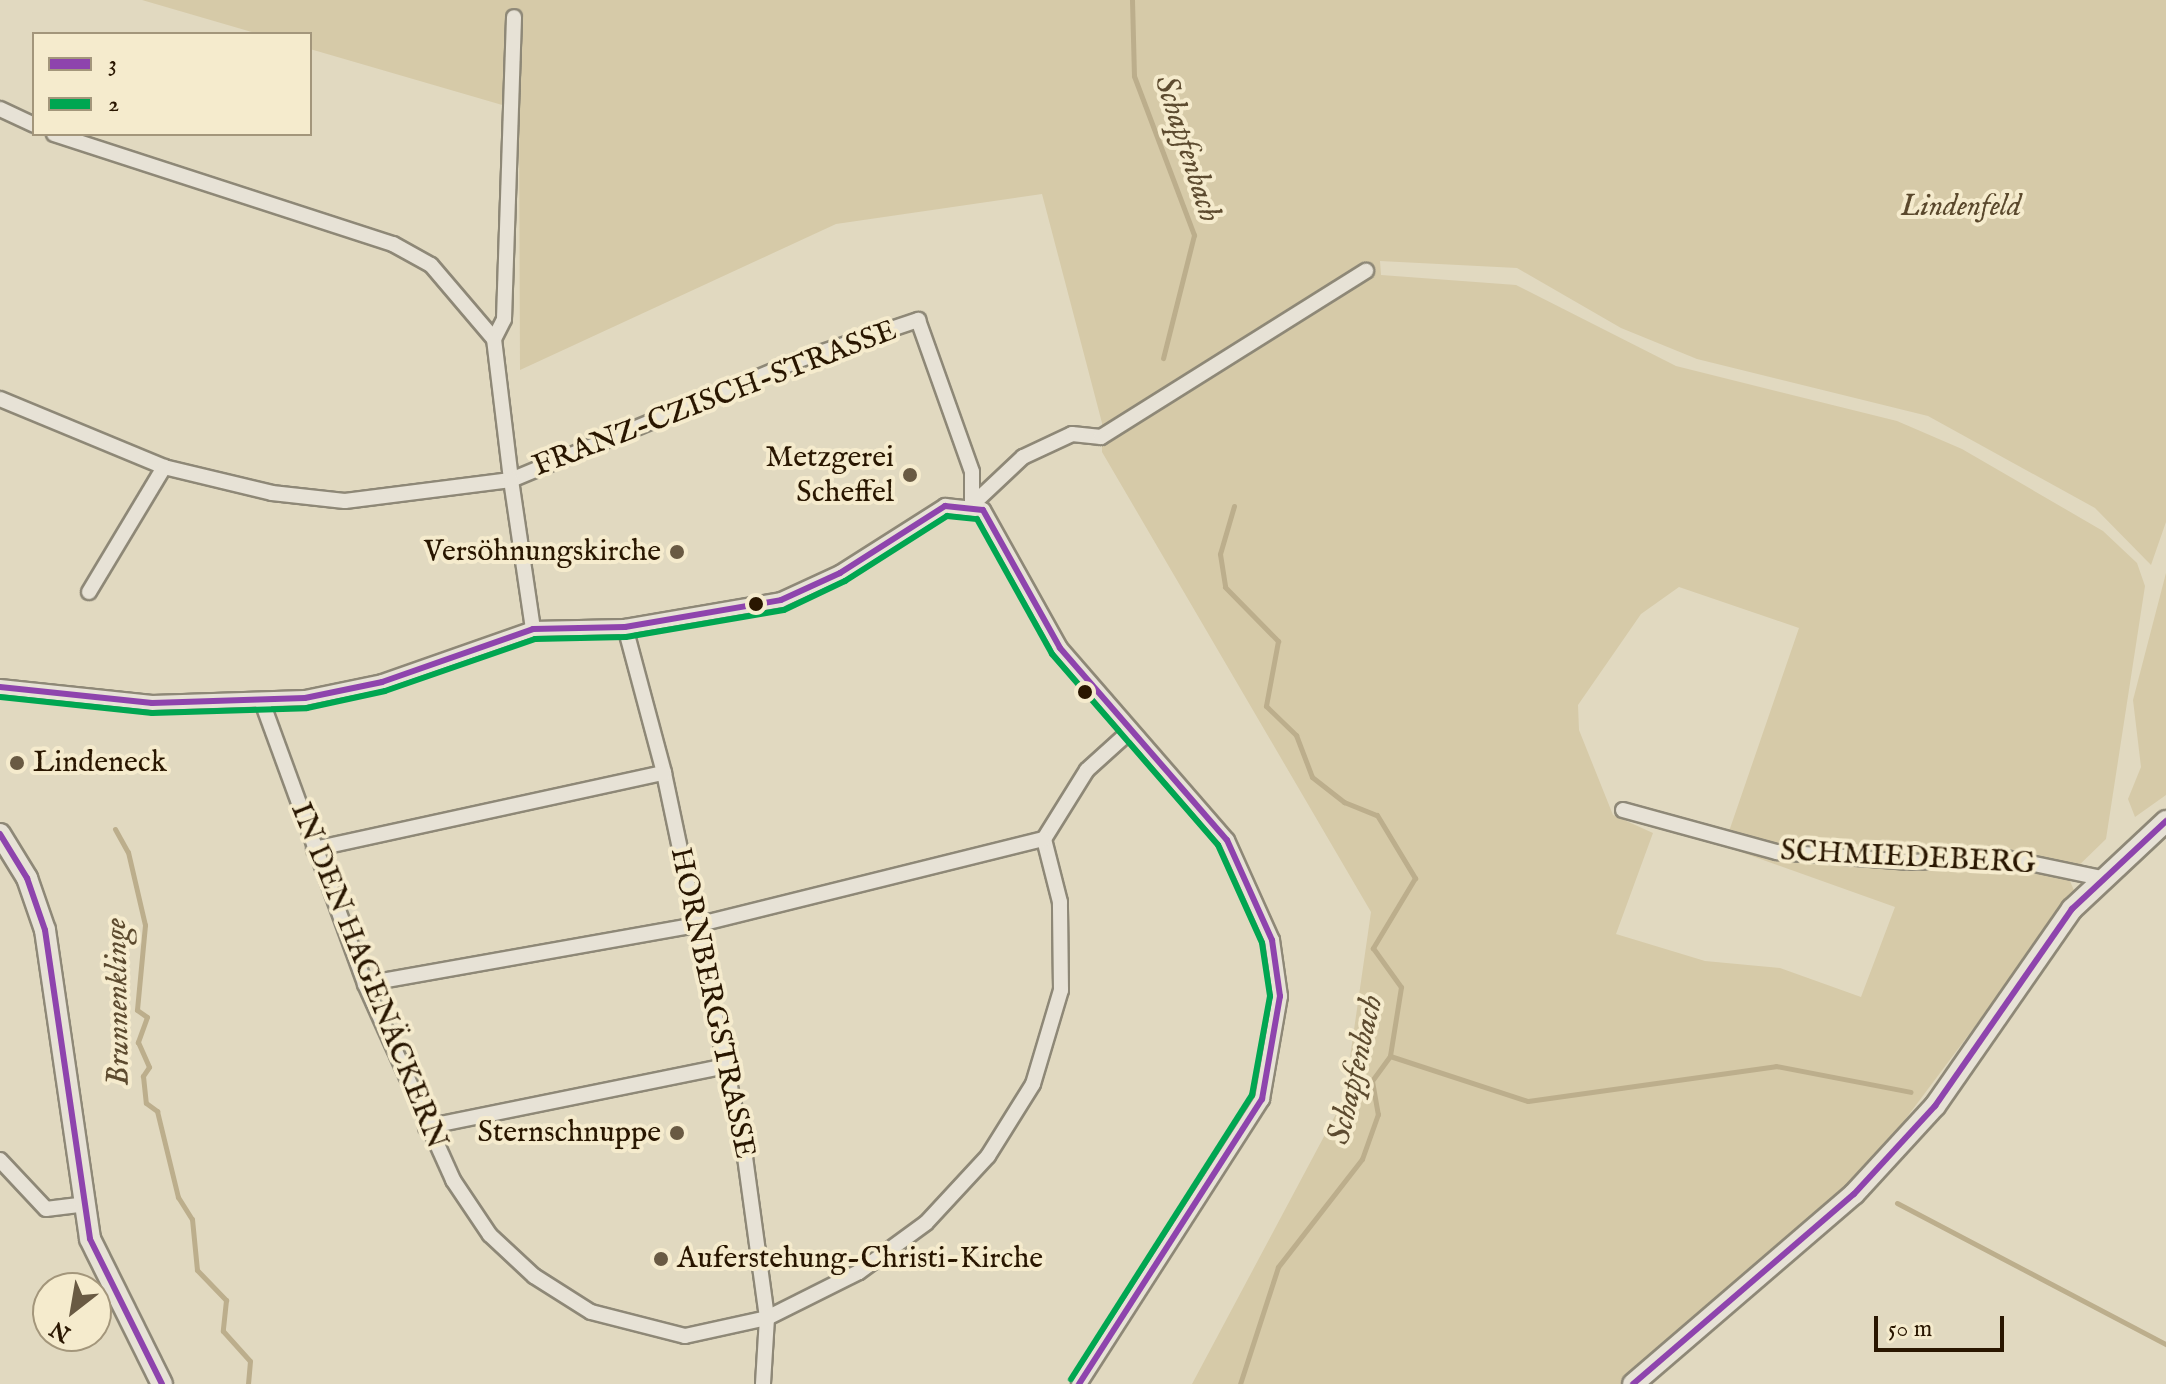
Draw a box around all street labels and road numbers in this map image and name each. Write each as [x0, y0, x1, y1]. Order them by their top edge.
street label: FRANZ-CZISCH-STRASSE [528, 313, 902, 485]
street label: IN DEN HAGENÄCKERN [282, 798, 454, 1154]
street label: SCHMIEDEBERG [1779, 833, 2037, 883]
street label: HORNBERGSTRASSE [661, 844, 763, 1162]

